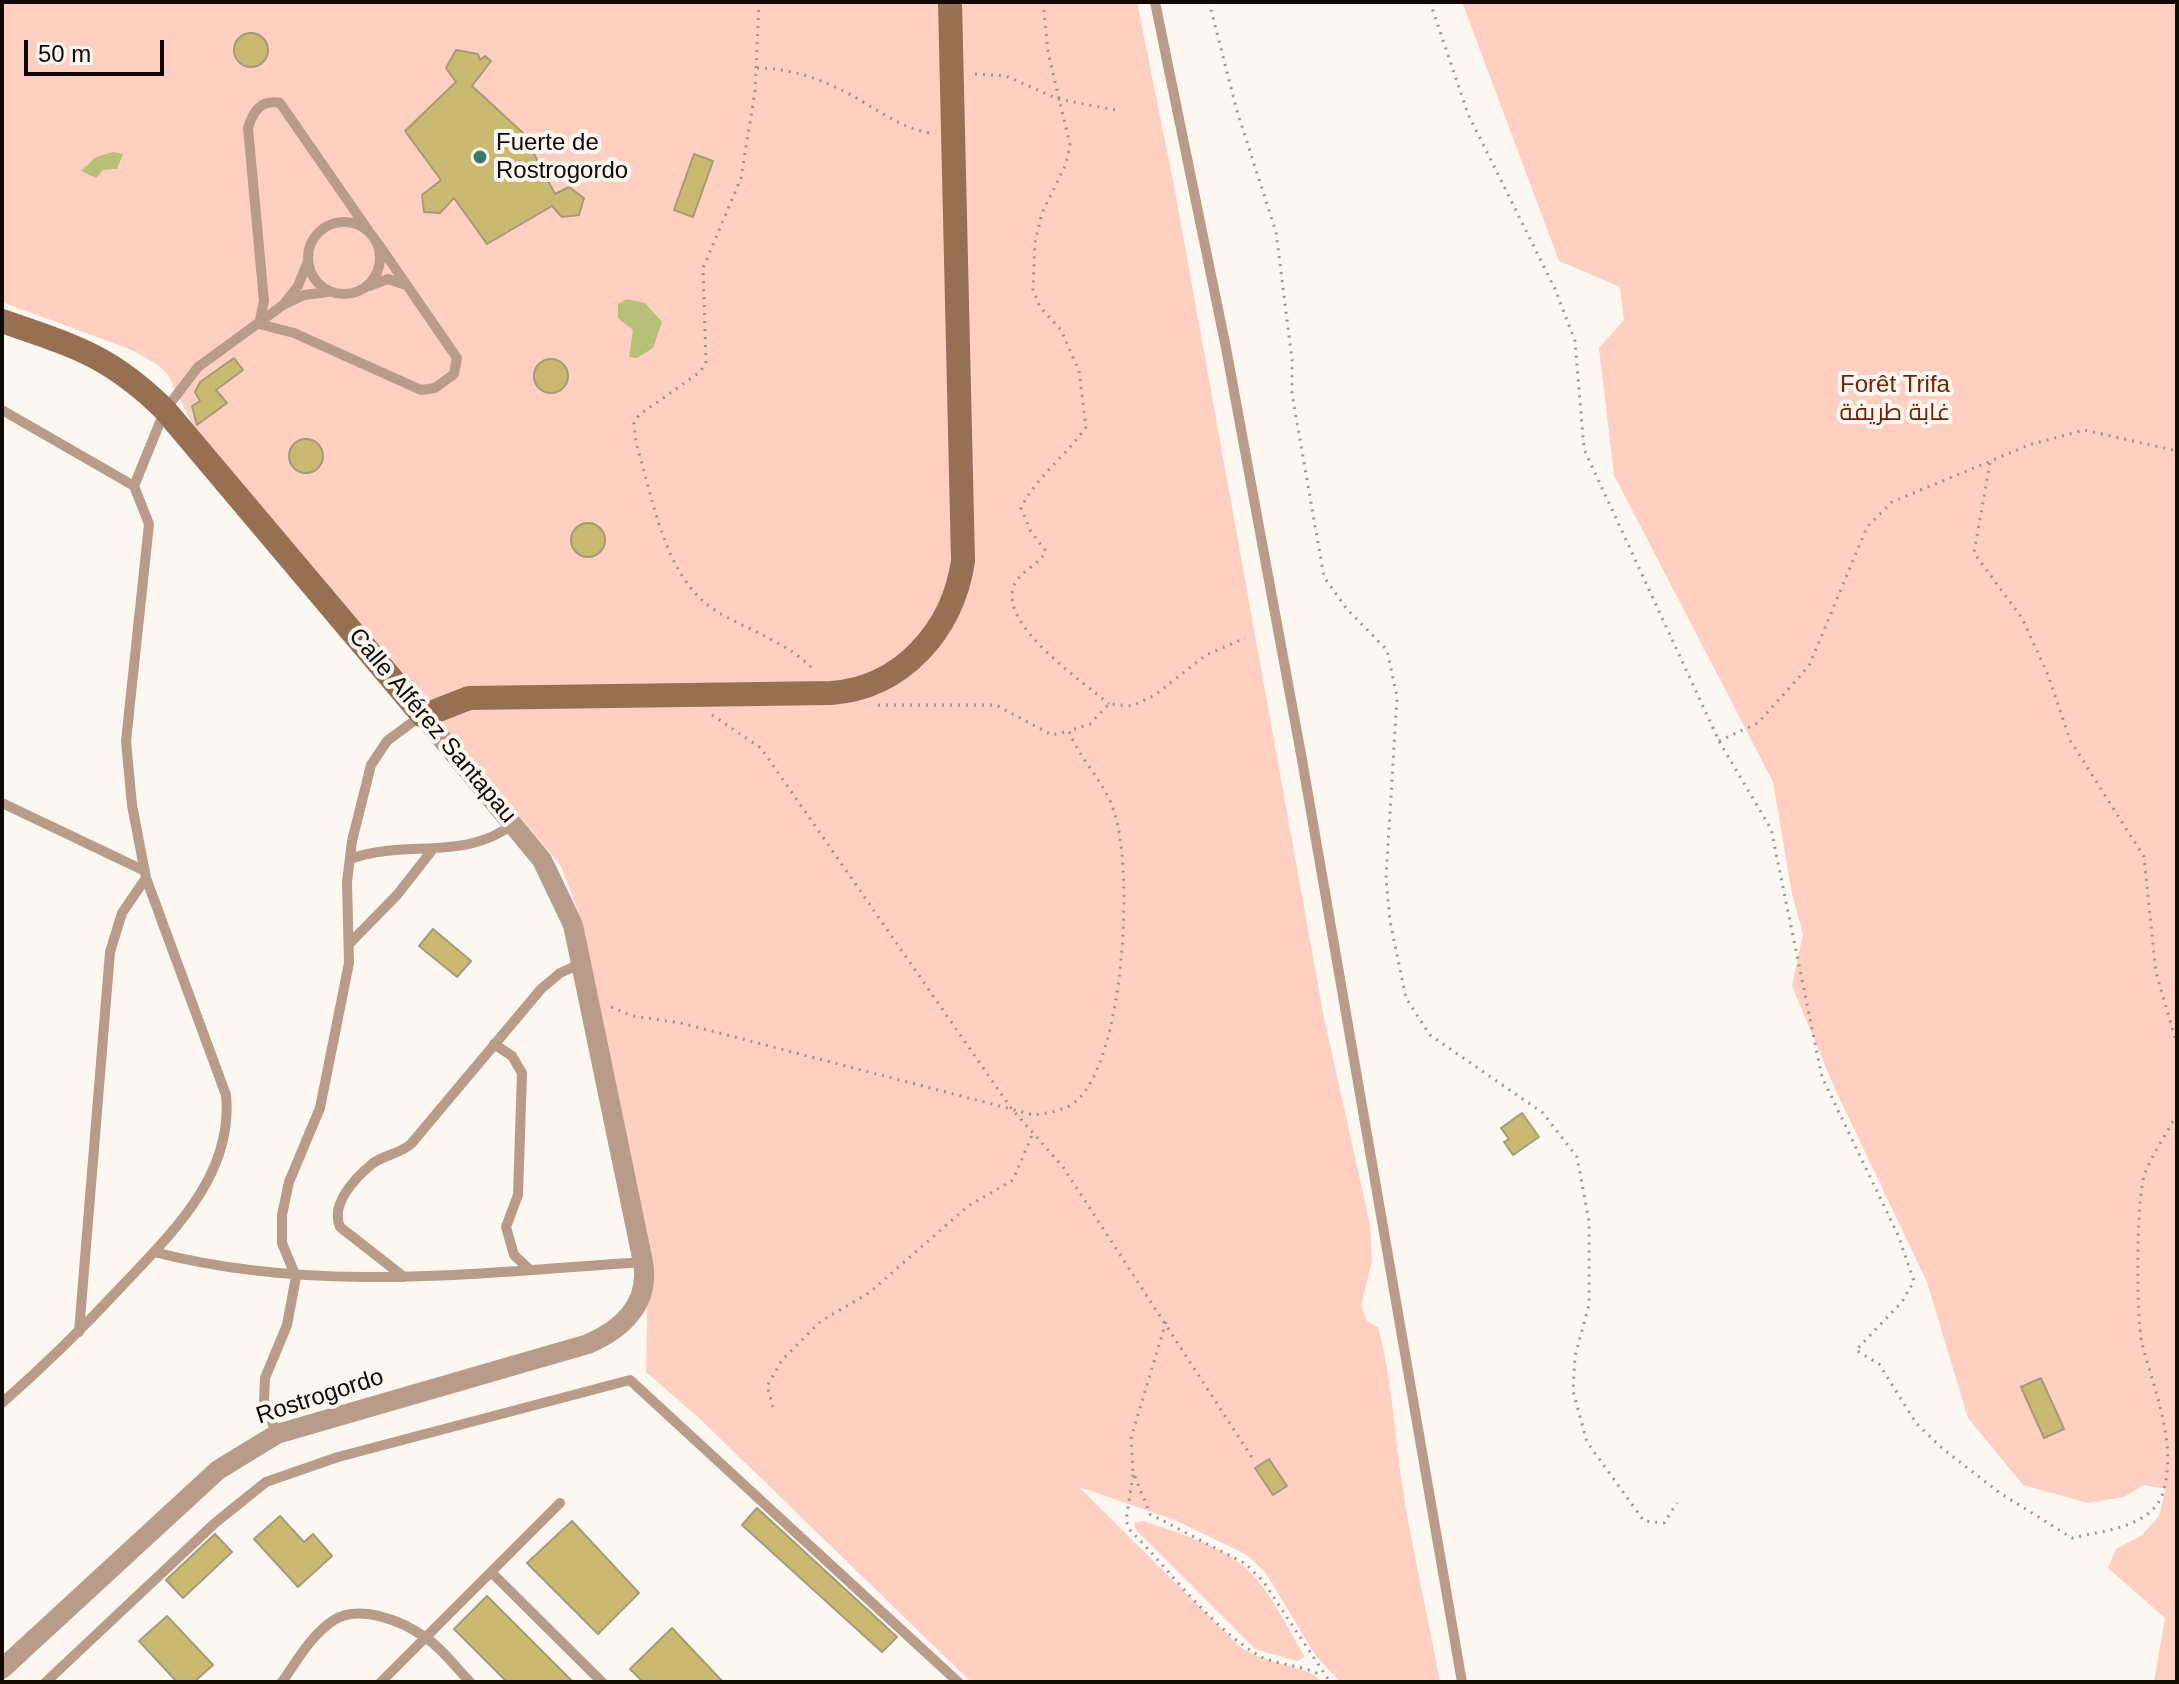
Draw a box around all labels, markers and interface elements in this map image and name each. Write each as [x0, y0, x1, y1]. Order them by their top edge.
scale bar [28, 24, 168, 74]
text: 50 m [38, 40, 91, 67]
place label: Fuerte de Rostrogordo [496, 129, 628, 185]
marker: Fuerte de Rostrogordo [471, 148, 489, 166]
park label: Forêt Trifa غابة طريفة [1840, 371, 1950, 427]
street label: Calle Alférez Santapau [342, 623, 522, 829]
street label: Rostrogordo [253, 1363, 387, 1431]

